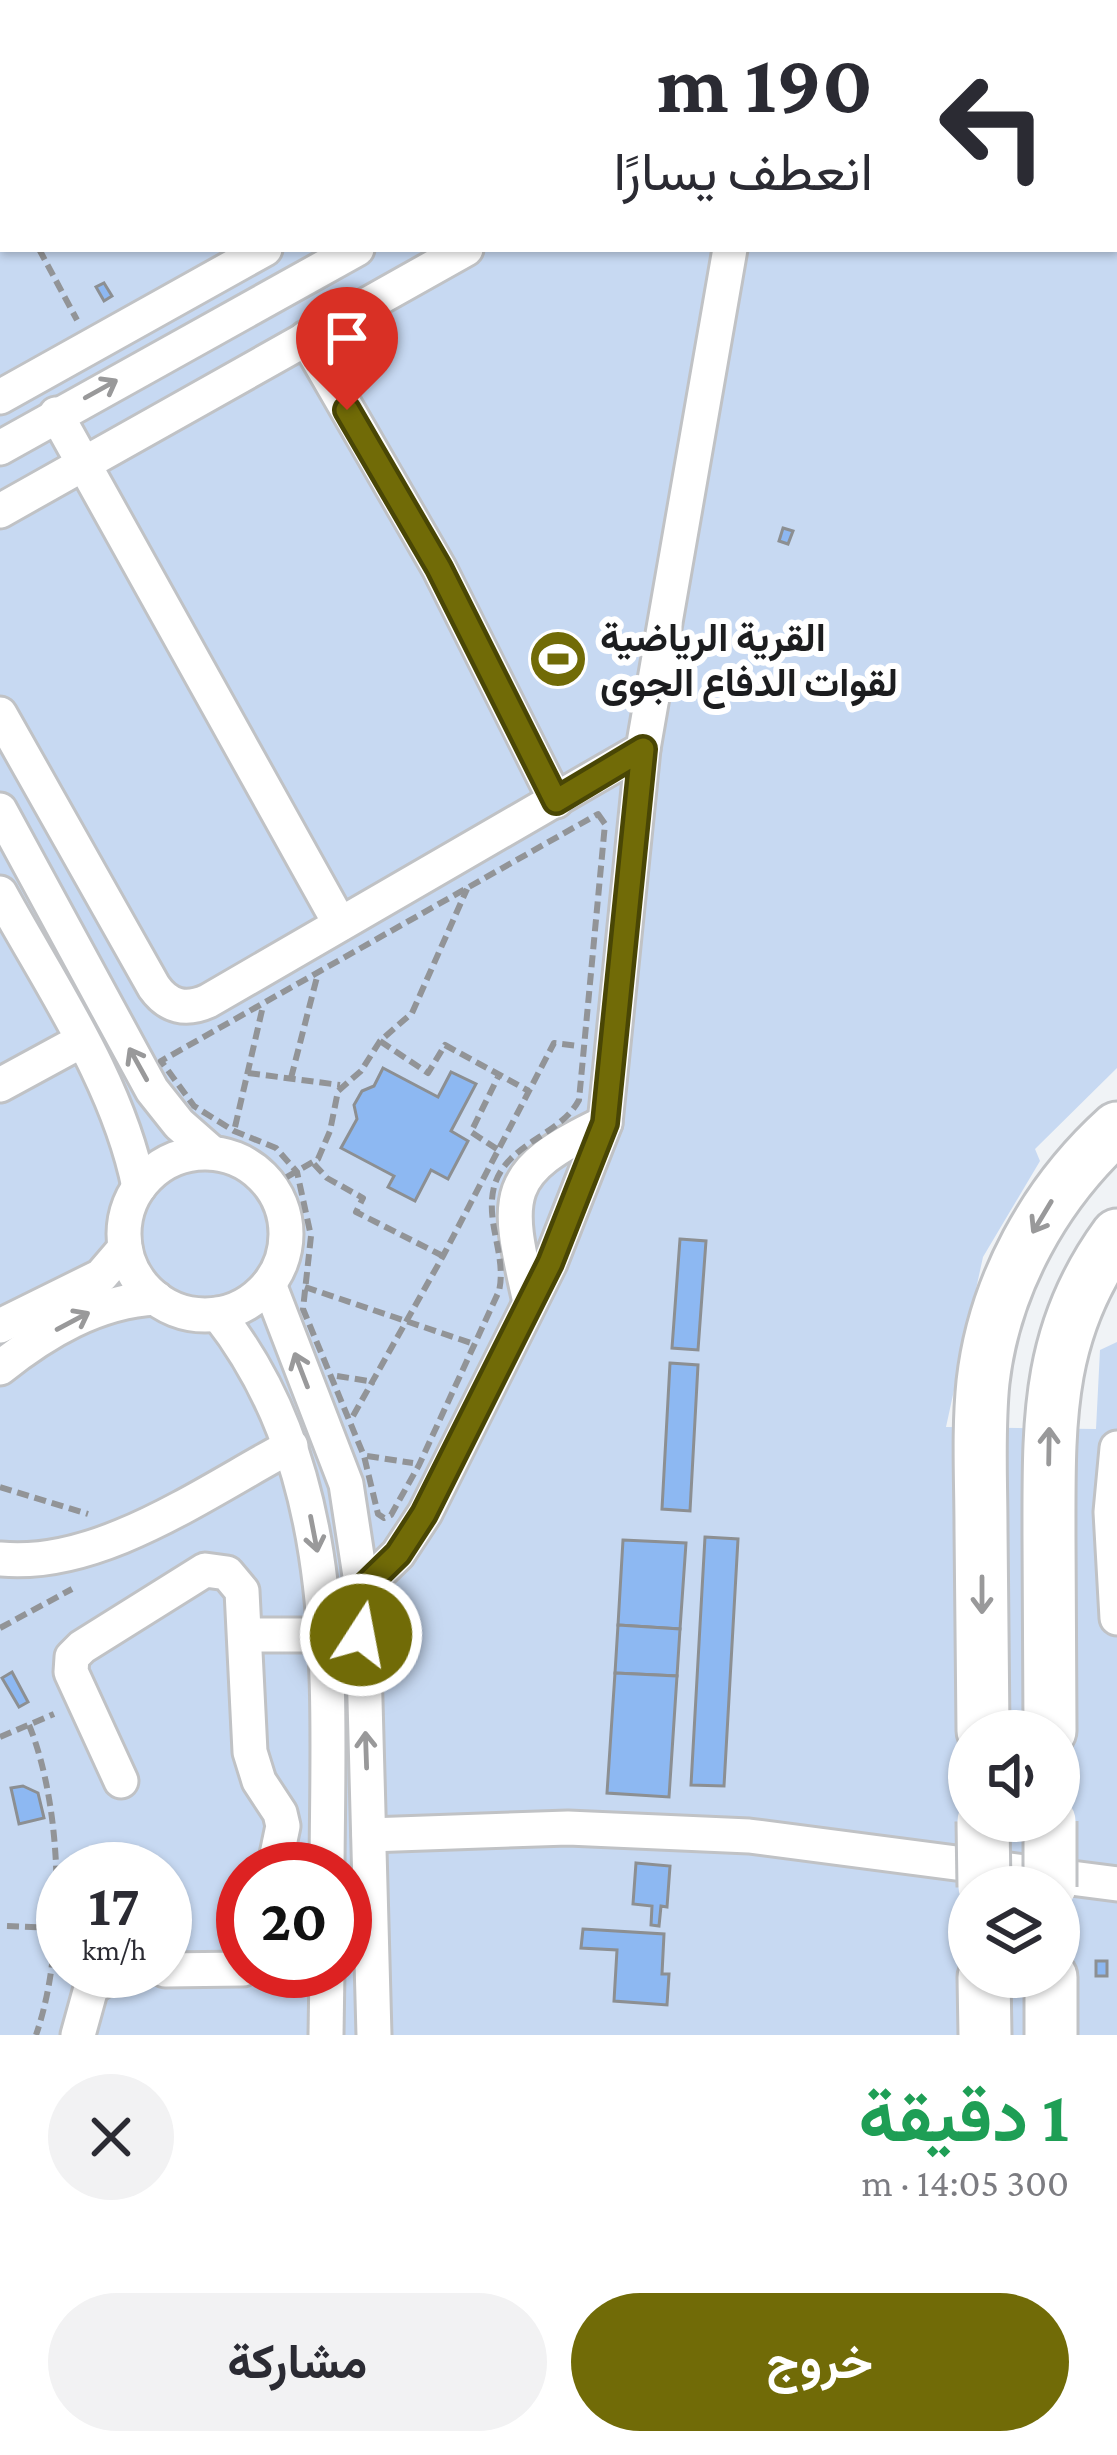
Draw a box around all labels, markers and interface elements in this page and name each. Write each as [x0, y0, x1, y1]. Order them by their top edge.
text: 190 m [657, 37, 873, 130]
icon: left [915, 48, 1071, 204]
text: انعطف يسارًا [614, 142, 873, 202]
pin [296, 287, 398, 410]
icon: arrive [314, 305, 380, 371]
one-way arrow [83, 377, 118, 400]
place label: القرية الرياضية لقوات الدفاع الجوى [600, 616, 898, 709]
sports icon: القرية الرياضية لقوات الدفاع الجوى [527, 628, 589, 690]
one-way arrow [125, 1048, 149, 1083]
one-way arrow [1030, 1199, 1054, 1234]
one-way arrow [55, 1309, 91, 1332]
one-way arrow [288, 1353, 310, 1390]
one-way arrow [1038, 1427, 1060, 1466]
one-way arrow [304, 1514, 326, 1553]
position arrow [298, 1572, 424, 1698]
one-way arrow [970, 1575, 993, 1614]
map controls [948, 1710, 1080, 1998]
button: sound [948, 1710, 1080, 1842]
one-way arrow [354, 1731, 377, 1770]
speed limit sign: 20 [216, 1842, 372, 1998]
button: layers [948, 1866, 1080, 1998]
text: 17 [88, 1871, 140, 1938]
text: km/h [82, 1933, 146, 1966]
button: close [48, 2074, 174, 2200]
text: 1 دقيقة [858, 2076, 1069, 2156]
text: 300 m · 14:05 [861, 2161, 1069, 2204]
button: مشاركة [48, 2293, 547, 2431]
button: خروج [571, 2293, 1069, 2431]

